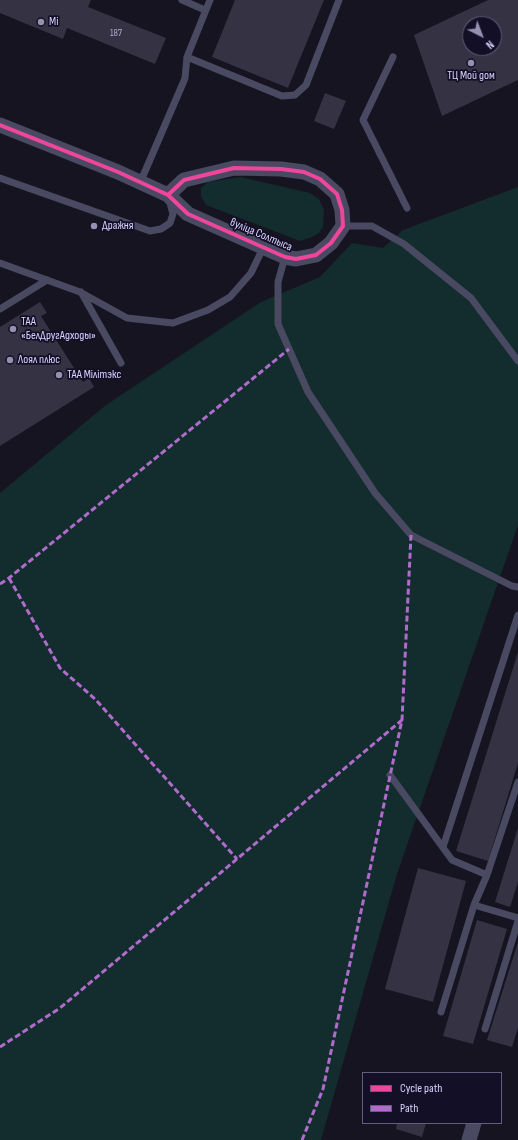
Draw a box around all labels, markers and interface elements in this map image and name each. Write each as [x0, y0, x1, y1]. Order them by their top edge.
place label: Mi [49, 15, 58, 29]
north arrow [462, 16, 502, 56]
marker: Mi [36, 17, 46, 27]
house number: 187 [110, 27, 122, 39]
text: N [483, 38, 496, 51]
marker: ТЦ Мой дом [466, 58, 476, 68]
place label: ТЦ Мой дом [447, 69, 495, 83]
street label: вуліца Солтыса [228, 215, 294, 255]
place label: Дражня [102, 219, 134, 233]
marker: Дражня [89, 221, 99, 231]
place label: ТАА «БелДругАдходы» [21, 315, 96, 343]
marker: ТАА «БелДругАдходы» [8, 324, 18, 334]
place label: Лоял плюс [18, 353, 60, 367]
marker: Лоял плюс [5, 355, 15, 365]
place label: ТАА Мілітэкс [67, 368, 121, 382]
marker: ТАА Мілітэкс [54, 370, 64, 380]
legend [362, 1072, 502, 1124]
text: Cycle path [400, 1081, 442, 1096]
text: Path [400, 1101, 418, 1116]

